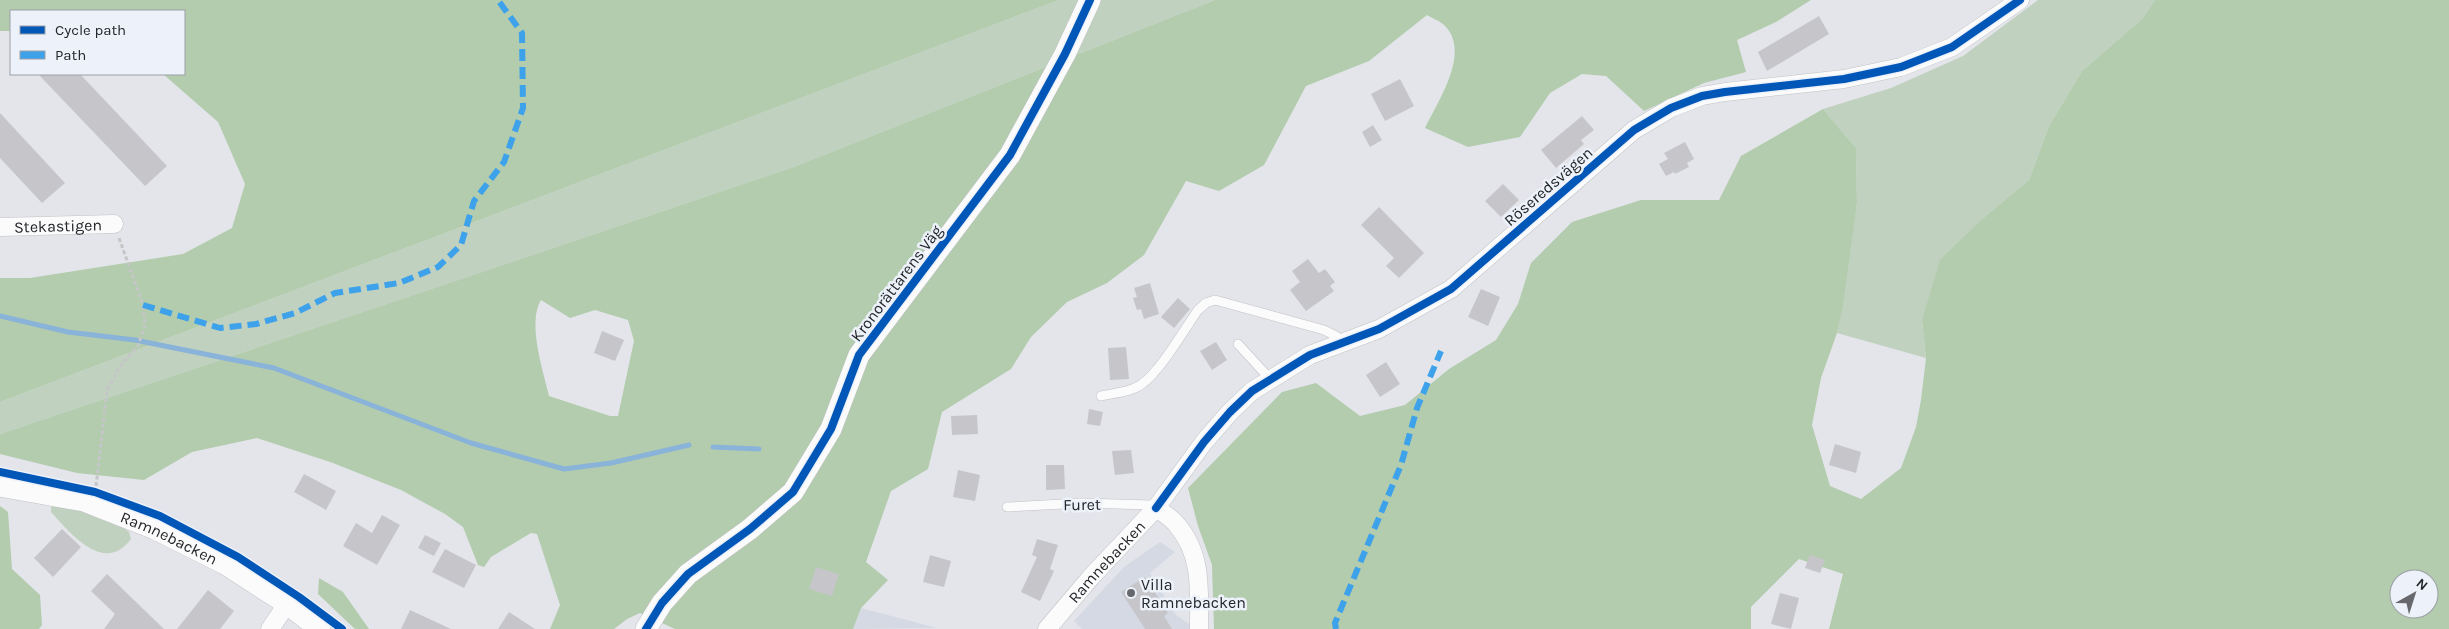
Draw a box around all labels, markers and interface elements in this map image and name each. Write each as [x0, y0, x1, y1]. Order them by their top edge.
legend [10, 10, 185, 75]
text: Cycle path [55, 21, 126, 39]
text: Path [55, 46, 86, 64]
street label: Röseredsvägen [1500, 143, 1596, 230]
street label: Stekastigen [14, 215, 102, 237]
street label: Kronorättarens Väg [847, 222, 946, 345]
street label: Furet [1063, 495, 1101, 514]
street label: Ramnebacken [118, 507, 221, 569]
street label: Ramnebacken [1064, 517, 1149, 607]
north arrow [2389, 569, 2439, 619]
place label: Villa Ramnebacken [1141, 575, 1246, 612]
text: N [2413, 575, 2431, 594]
marker: Villa Ramnebacken [1125, 587, 1137, 599]

